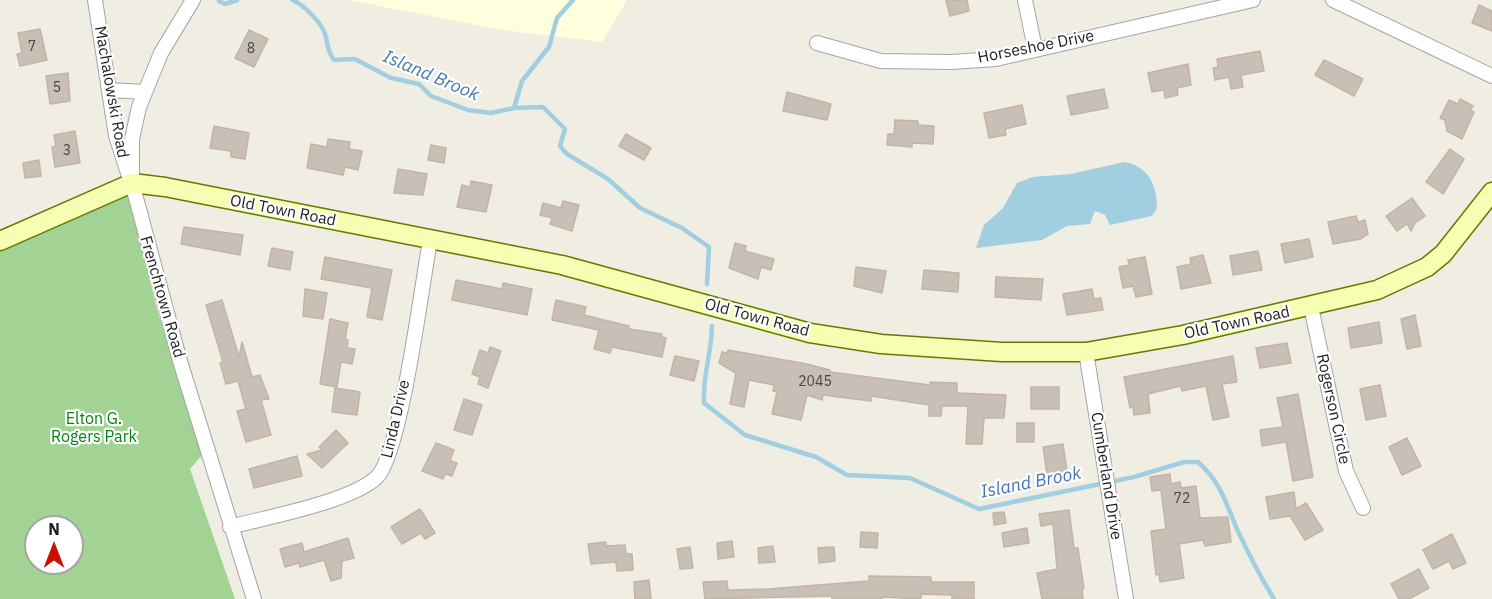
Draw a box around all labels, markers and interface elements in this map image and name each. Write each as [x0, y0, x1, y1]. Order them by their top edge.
street label: Machalowski Road [90, 25, 132, 159]
street label: Horseshoe Drive [976, 26, 1096, 68]
house number: 7 [28, 39, 36, 55]
house number: 8 [247, 41, 255, 57]
water label: Island Brook [380, 46, 482, 106]
house number: 5 [53, 80, 61, 96]
house number: 3 [63, 143, 71, 159]
street label: Old Town Road [228, 191, 338, 231]
street label: Frenchtown Road [135, 234, 189, 360]
street label: Old Town Road [703, 295, 811, 341]
street label: Old Town Road [1182, 302, 1292, 344]
street label: Rogerson Circle [1312, 352, 1354, 466]
house number: 2045 [798, 374, 832, 390]
street label: Linda Drive [378, 378, 414, 460]
park label: Elton G. Rogers Park [51, 409, 137, 447]
street label: Cumberland Drive [1086, 411, 1126, 541]
water label: Island Brook [979, 463, 1083, 503]
house number: 72 [1174, 491, 1190, 507]
north arrow [24, 515, 84, 575]
text: N [48, 519, 60, 539]

